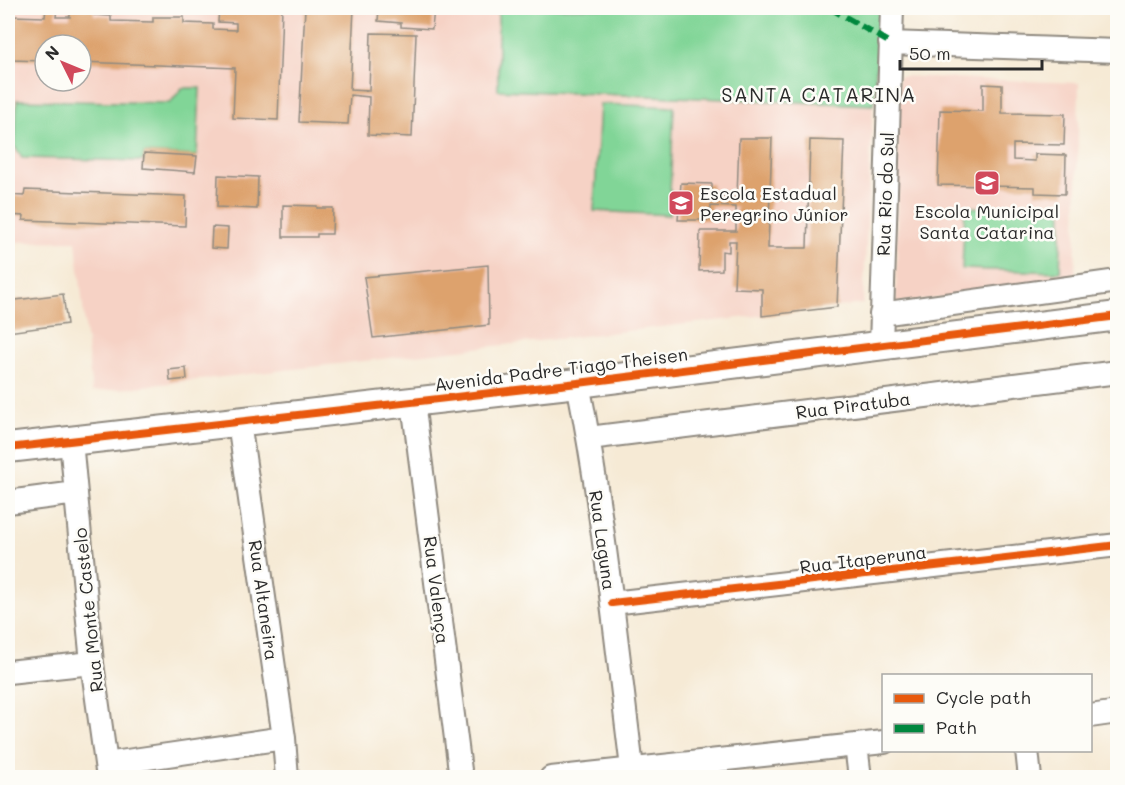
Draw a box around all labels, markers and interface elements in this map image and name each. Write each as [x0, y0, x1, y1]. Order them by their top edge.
north arrow [33, 33, 93, 93]
scale bar [900, 33, 1042, 71]
text: N [40, 41, 63, 64]
text: 50 m [909, 41, 951, 65]
district label: SANTA CATARINA [721, 81, 917, 107]
street label: Rua Rio do Sul [871, 132, 899, 256]
school or university icon: Escola Municipal Santa Catarina [972, 168, 1002, 198]
place label: Escola Estadual Peregrino Júnior [700, 181, 849, 226]
school or university icon: Escola Estadual Peregrino Júnior [666, 188, 696, 218]
place label: Escola Municipal Santa Catarina [915, 199, 1059, 244]
street label: Avenida Padre Tiago Theisen [433, 342, 689, 396]
street label: Rua Piratuba [794, 386, 912, 424]
street label: Rua Laguna [584, 489, 622, 591]
street label: Rua Monte Castelo [67, 526, 109, 693]
street label: Rua Valença [418, 535, 456, 645]
street label: Rua Altaneira [244, 538, 284, 662]
street label: Rua Itaperuna [798, 539, 928, 579]
legend [882, 674, 1092, 752]
text: Cycle path [936, 685, 1031, 709]
text: Path [936, 715, 976, 739]

